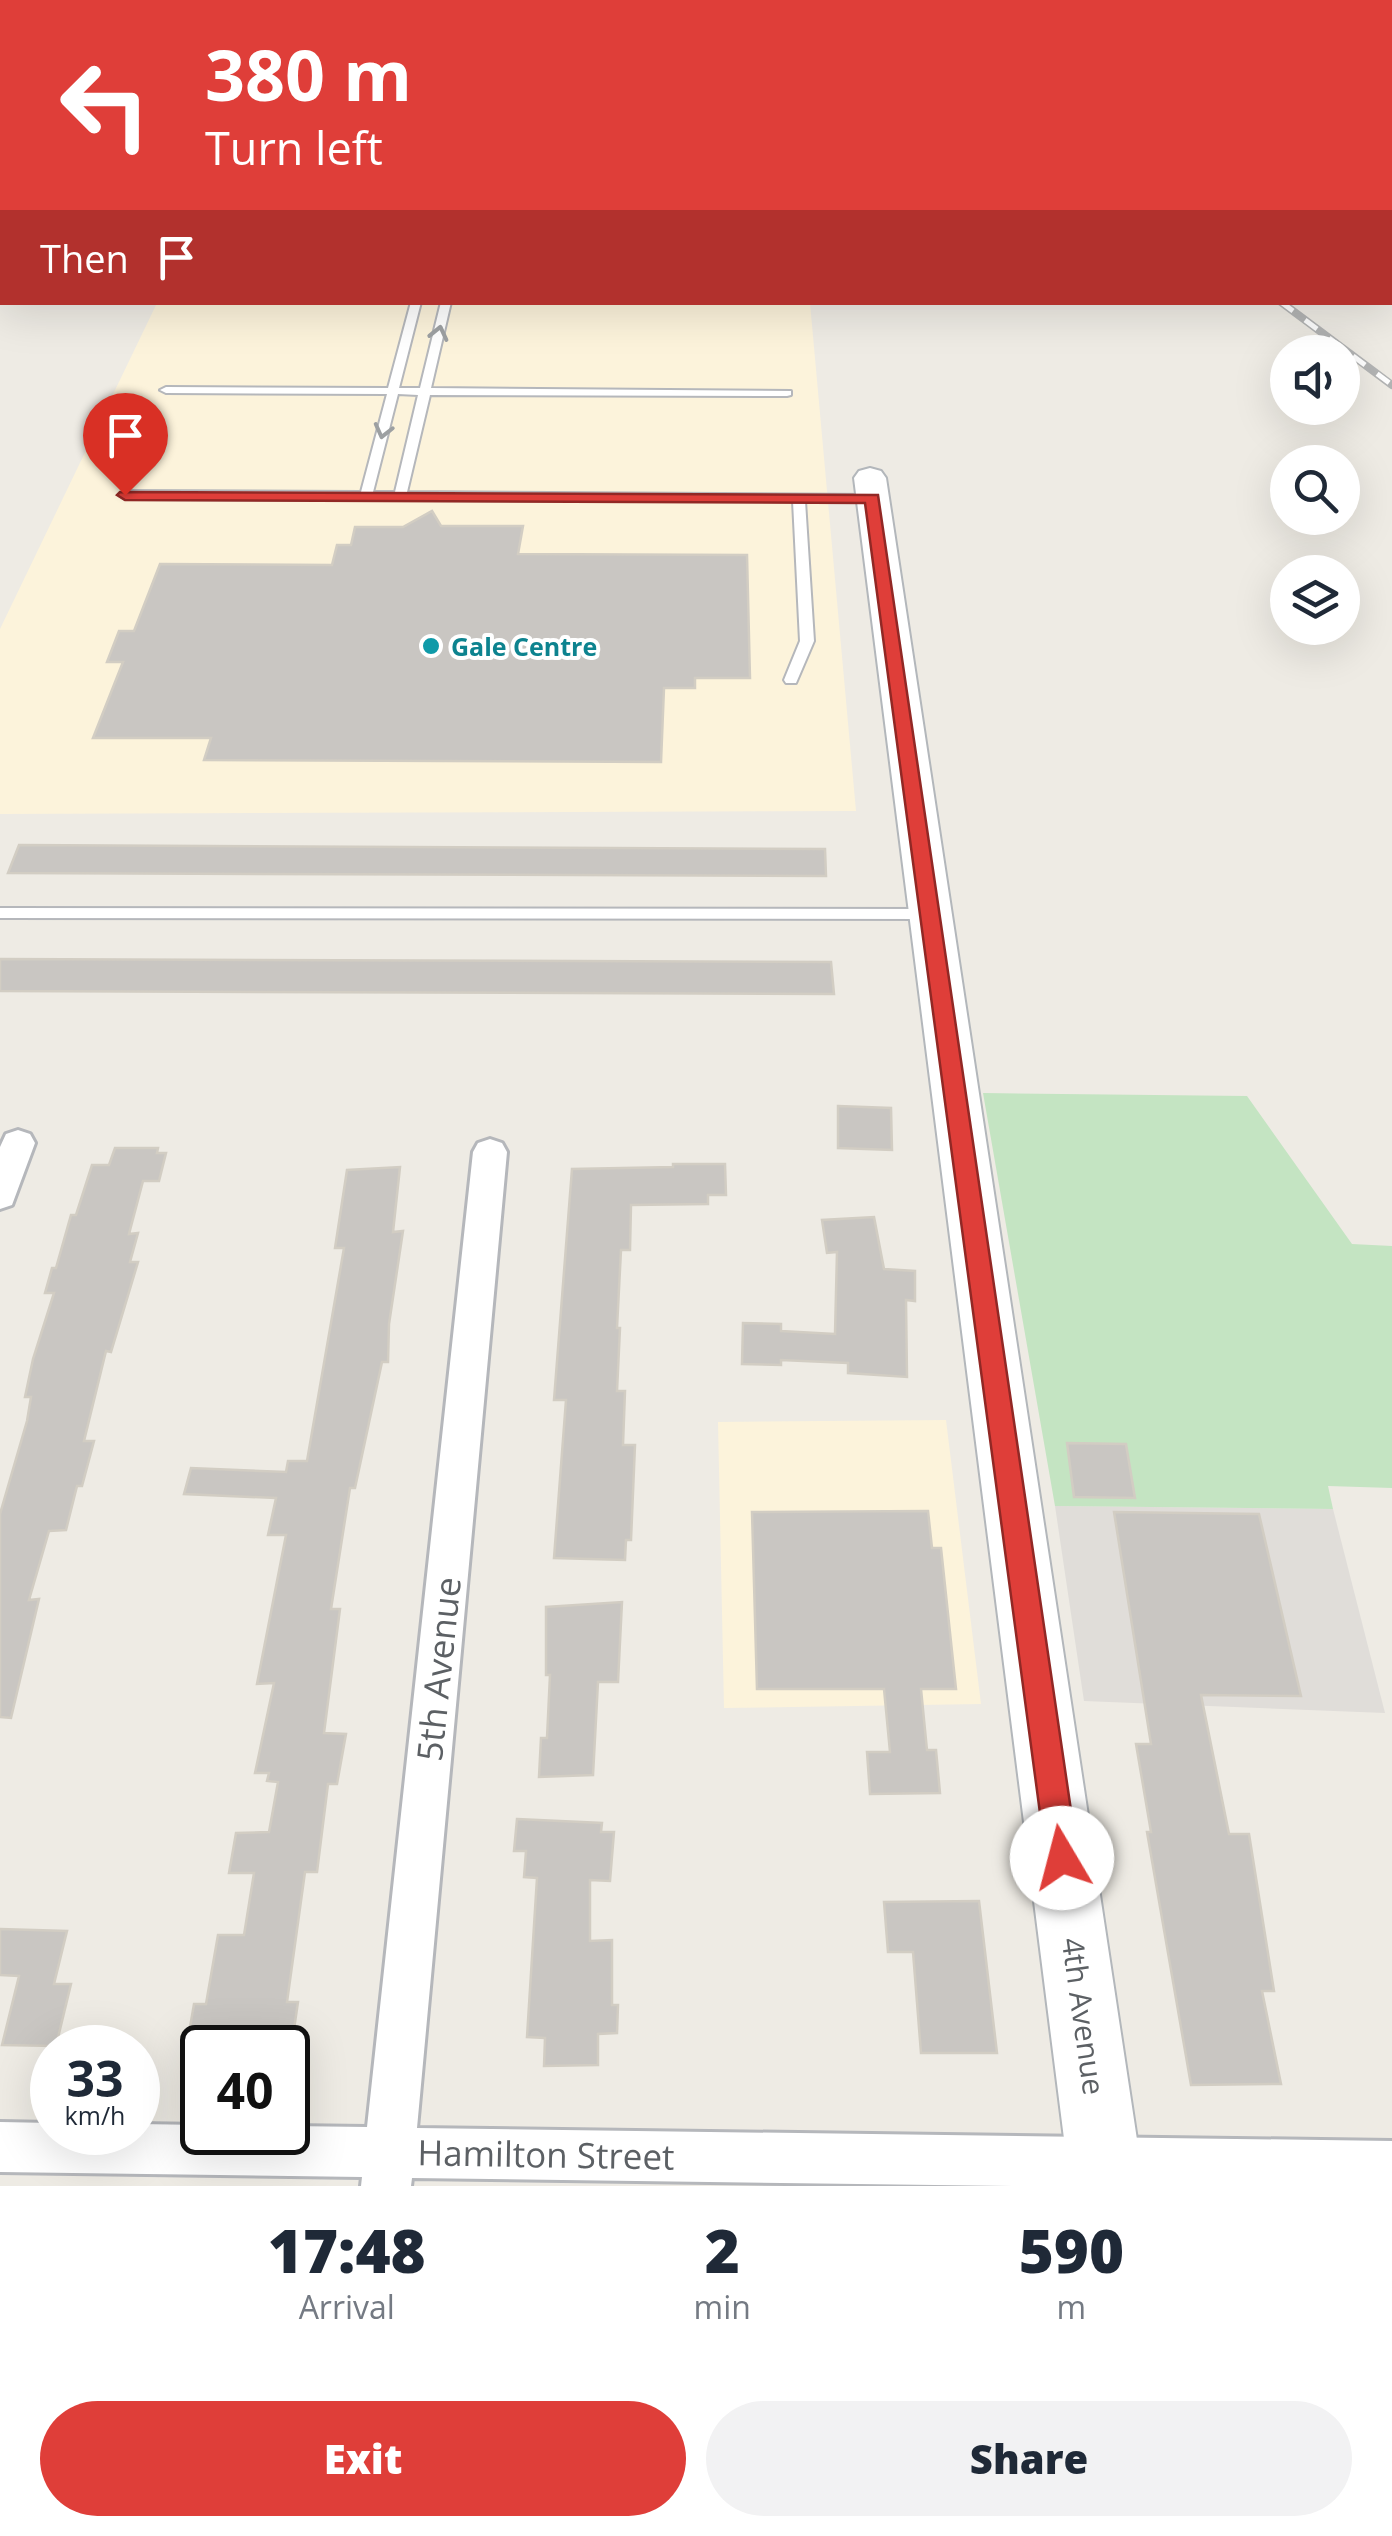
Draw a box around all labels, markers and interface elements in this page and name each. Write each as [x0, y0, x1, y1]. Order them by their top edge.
text: 380 m [205, 26, 412, 122]
icon: left [40, 40, 170, 170]
text: Turn left [205, 117, 383, 178]
icon: arrive [149, 230, 204, 285]
text: Then [40, 232, 129, 284]
one-way arrow [427, 325, 448, 342]
map controls [1270, 335, 1360, 645]
button: sound [1270, 335, 1360, 425]
pin [83, 393, 168, 496]
icon: arrive [98, 408, 153, 463]
one-way arrow [373, 422, 394, 439]
button: search [1270, 445, 1360, 535]
button: layers [1270, 555, 1360, 645]
place label: Gale Centre [451, 629, 597, 663]
marker: Gale Centre [420, 635, 442, 657]
street label: 5th Avenue [405, 1575, 471, 1763]
position arrow [1010, 1806, 1114, 1910]
street label: 4th Avenue [1053, 1935, 1115, 2097]
speed limit sign: 40 [180, 2025, 310, 2155]
text: 33 [66, 2044, 124, 2112]
text: km/h [65, 2098, 125, 2132]
street label: Hamilton Street [417, 2128, 675, 2180]
text: 17:48 [268, 2209, 426, 2291]
text: 2 [705, 2209, 740, 2291]
text: 590 [1019, 2209, 1124, 2291]
text: Arrival [299, 2285, 395, 2328]
text: min [694, 2285, 751, 2328]
text: m [1057, 2285, 1086, 2328]
button: Exit [40, 2401, 686, 2516]
button: Share [706, 2401, 1352, 2516]

